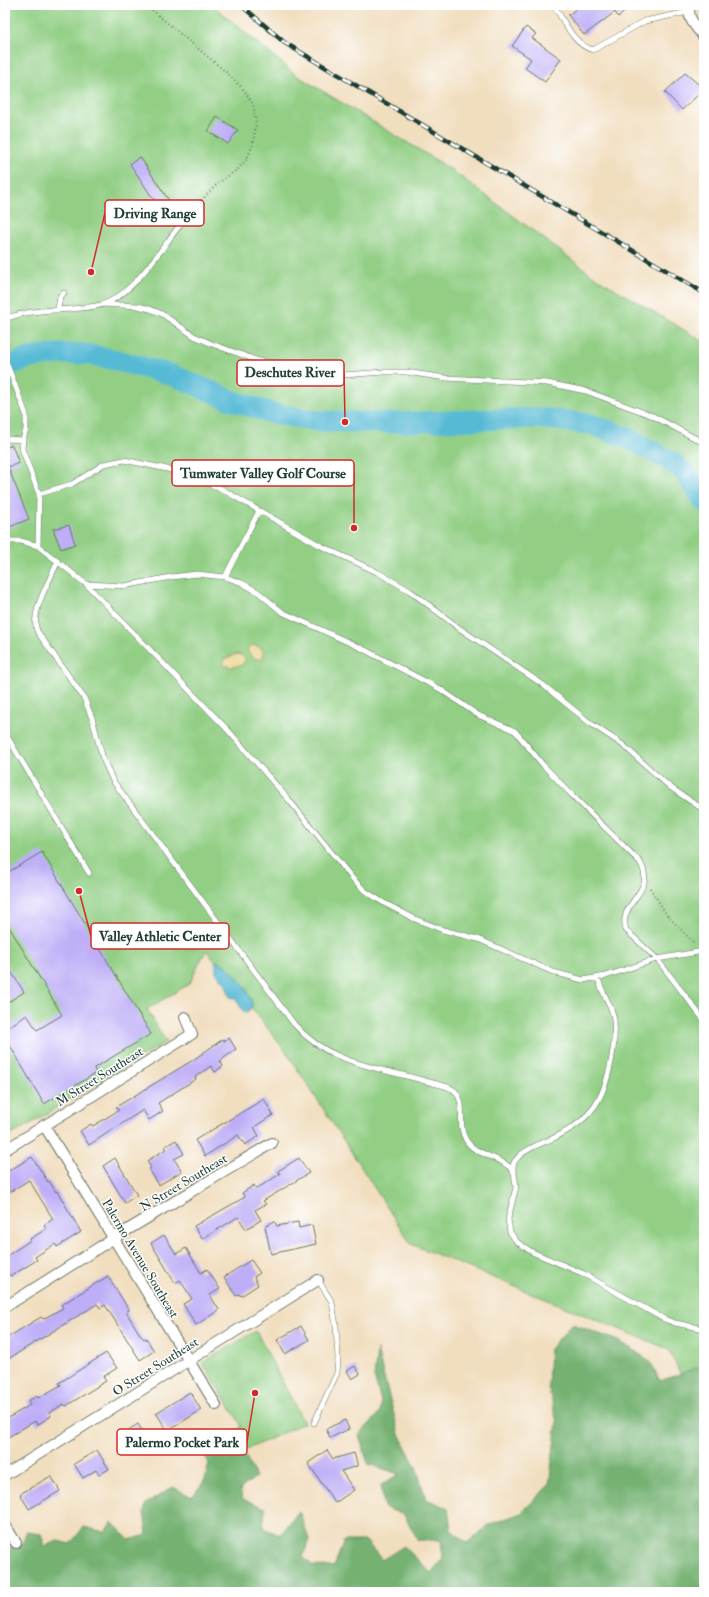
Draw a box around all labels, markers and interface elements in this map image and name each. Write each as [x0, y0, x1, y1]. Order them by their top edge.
callout: Driving Range [105, 200, 204, 226]
text: Driving Range [114, 205, 197, 223]
callout: Deschutes River [237, 360, 344, 386]
text: Deschutes River [245, 364, 336, 381]
callout: Tumwater Valley Golf Course [172, 460, 354, 486]
text: Tumwater Valley Golf Course [179, 465, 346, 483]
callout: Valley Athletic Center [91, 923, 229, 949]
text: Valley Athletic Center [98, 928, 222, 946]
street label: M Street Southeast [53, 1044, 146, 1110]
street label: N Street Southeast [137, 1150, 230, 1215]
street label: Palermo Avenue Southeast [98, 1196, 182, 1321]
street label: O Street Southeast [110, 1334, 201, 1400]
callout: Palermo Pocket Park [117, 1429, 247, 1455]
text: Palermo Pocket Park [125, 1434, 239, 1451]

